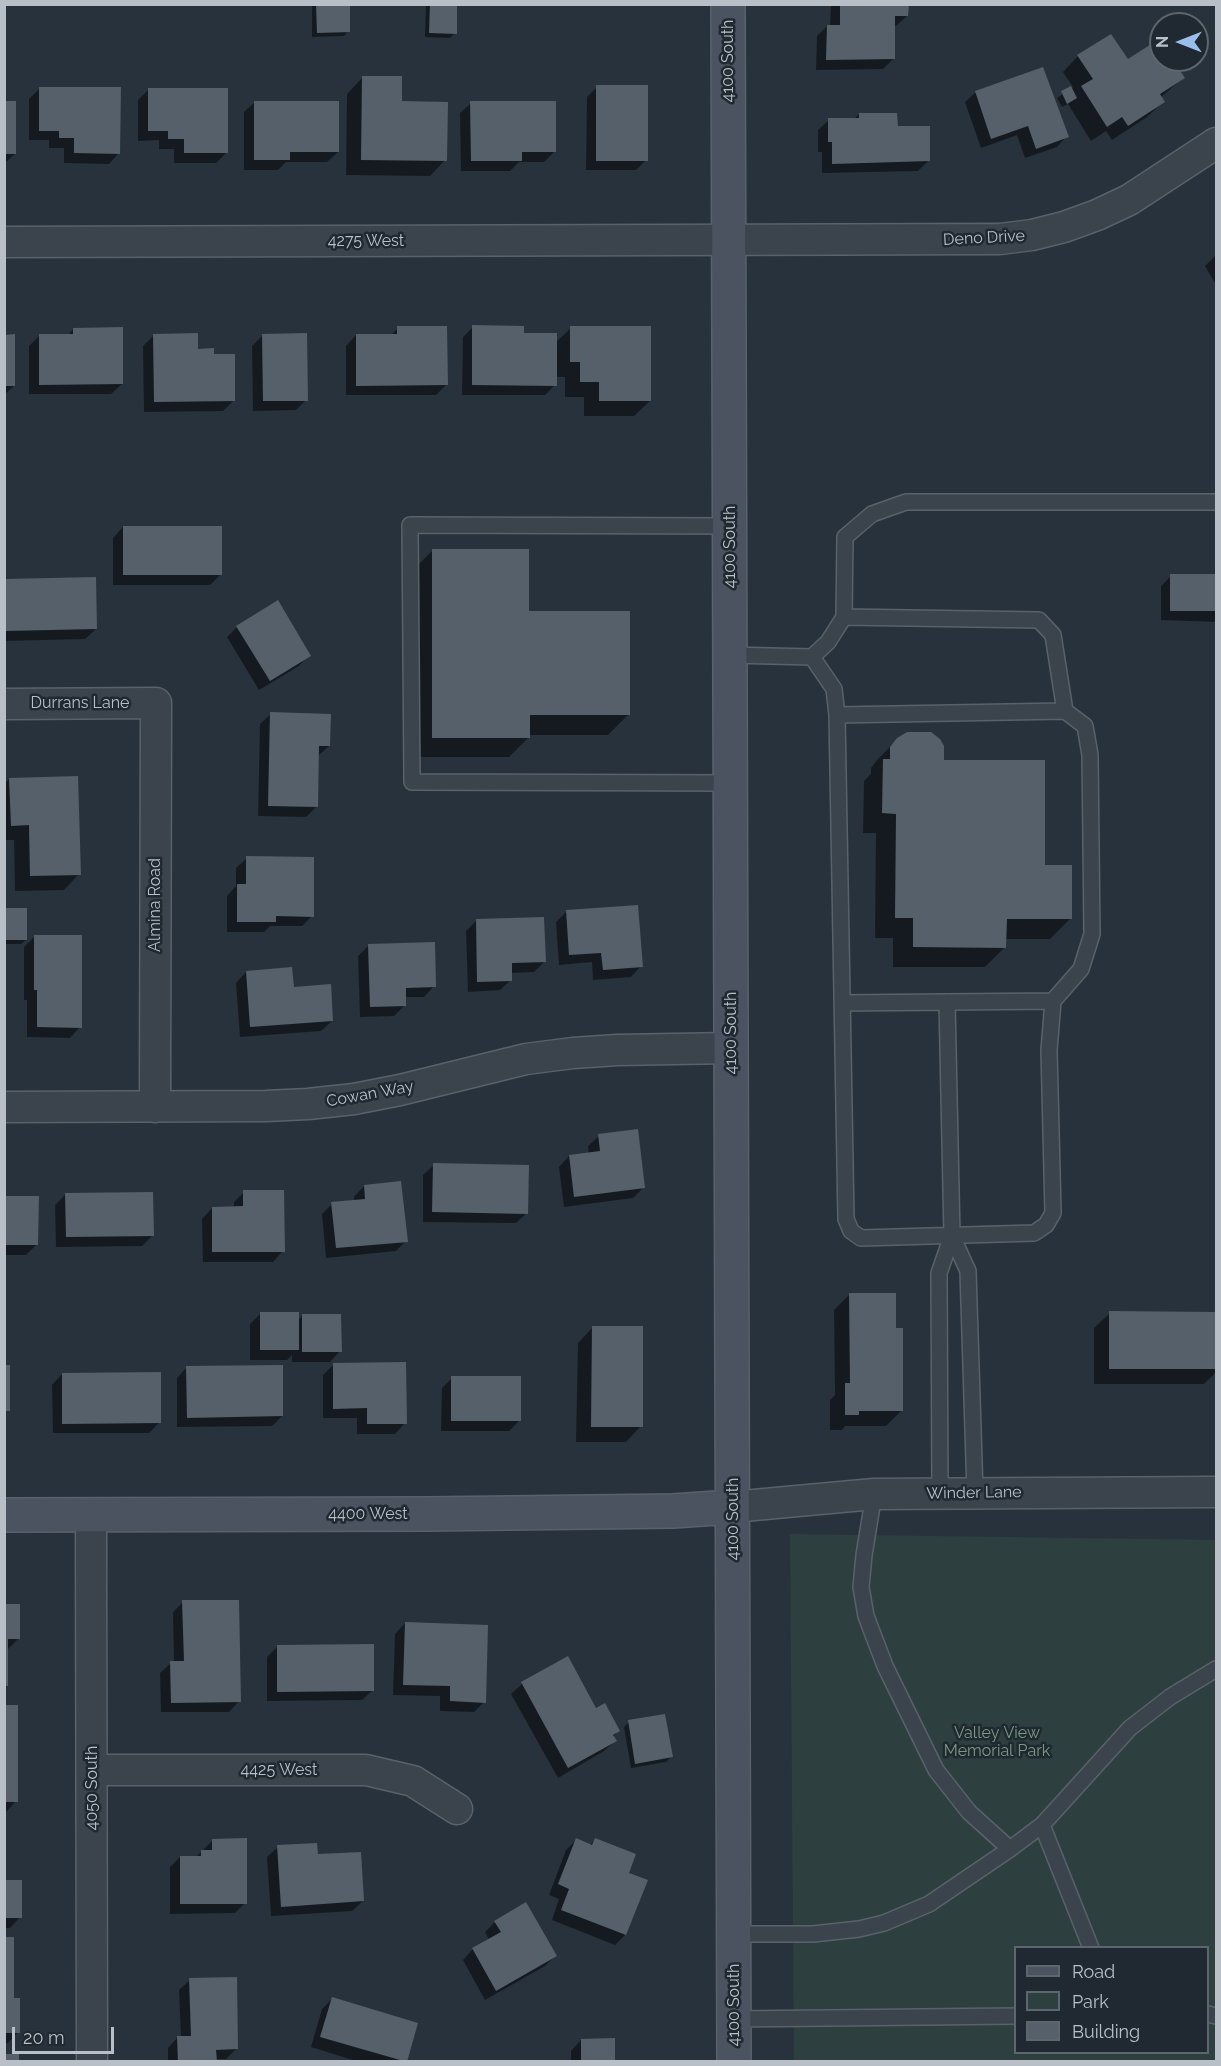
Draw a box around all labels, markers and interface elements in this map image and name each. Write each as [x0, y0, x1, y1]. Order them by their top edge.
north arrow [1149, 12, 1209, 72]
street label: 4100 South [718, 20, 738, 102]
text: N [1153, 36, 1172, 48]
street label: Deno Drive [943, 226, 1025, 250]
street label: 4275 West [328, 231, 404, 251]
street label: 4100 South [720, 506, 740, 588]
street label: Durrans Lane [31, 693, 129, 713]
street label: Almina Road [145, 858, 165, 952]
street label: 4100 South [721, 992, 741, 1074]
street label: Cowan Way [325, 1077, 415, 1111]
street label: 4100 South [723, 1478, 743, 1560]
street label: Winder Lane [926, 1483, 1022, 1503]
street label: 4400 West [328, 1504, 408, 1524]
park label: Valley View Memorial Park [944, 1723, 1050, 1761]
street label: 4050 South [82, 1746, 102, 1830]
street label: 4425 West [241, 1760, 317, 1780]
legend [1014, 1946, 1209, 2054]
text: Road [1072, 1961, 1115, 1982]
street label: 4100 South [724, 1964, 744, 2046]
text: Park [1072, 1991, 1109, 2012]
scale bar [15, 2015, 117, 2053]
text: Building [1072, 2021, 1140, 2042]
text: 20 m [23, 2027, 65, 2048]

